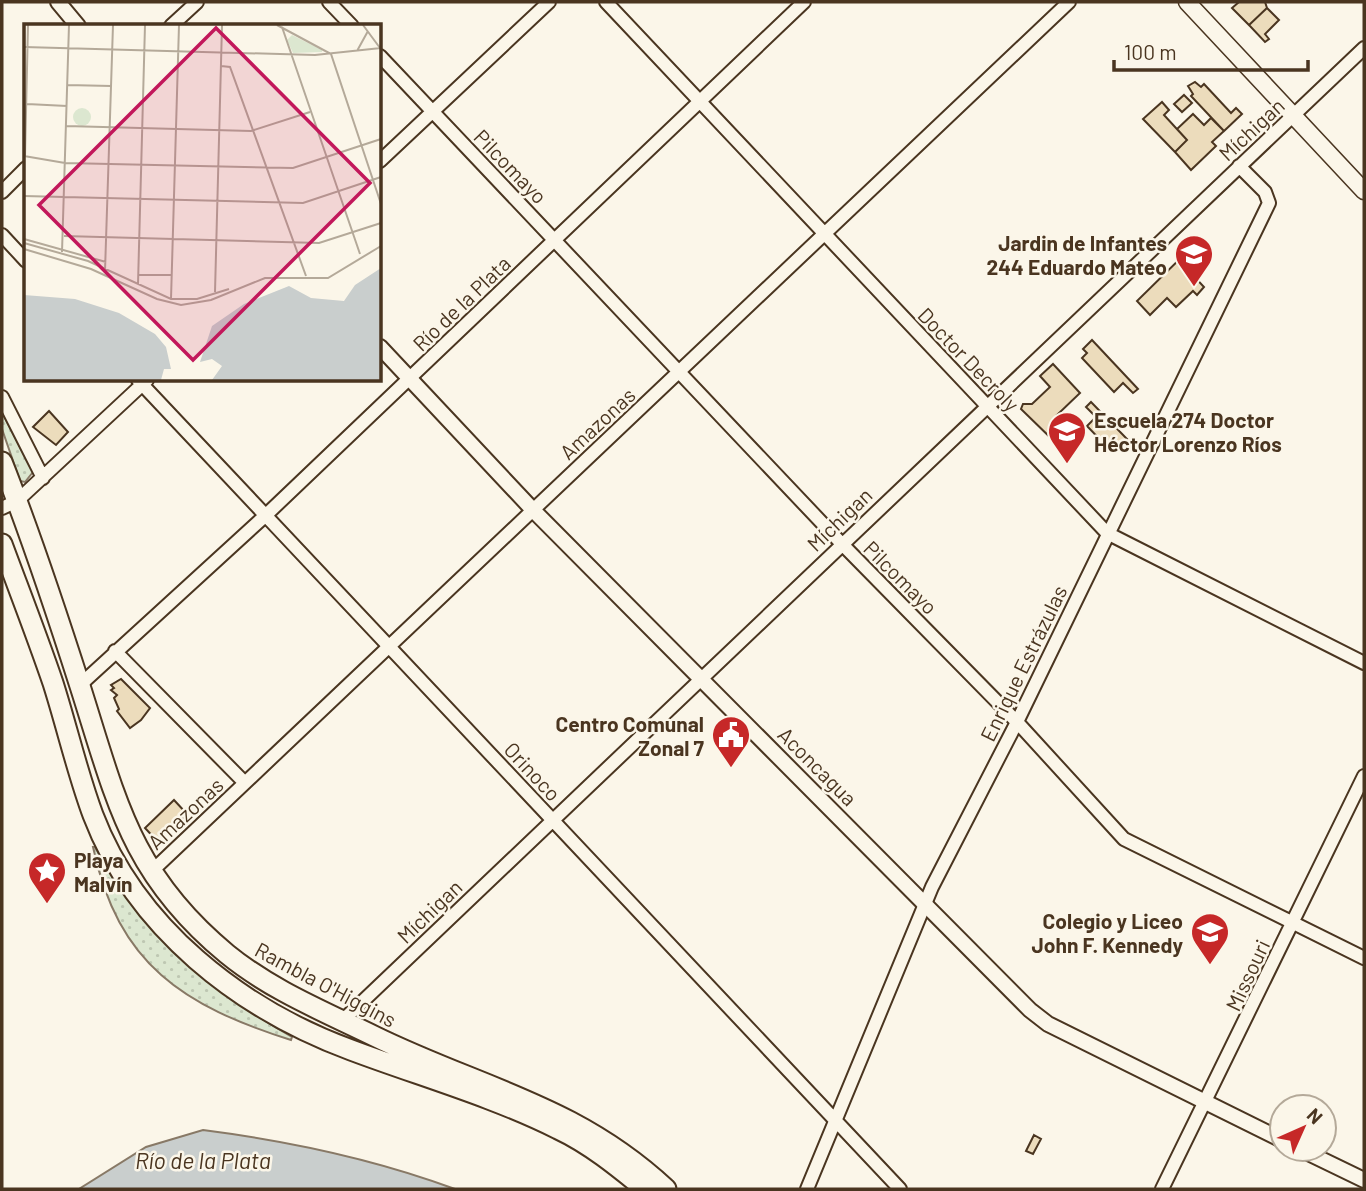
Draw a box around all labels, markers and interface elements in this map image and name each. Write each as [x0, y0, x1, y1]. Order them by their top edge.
inset map [24, 24, 382, 382]
scale bar [1114, 28, 1308, 72]
text: 100 m [1124, 39, 1177, 64]
street label: Míchigan [1213, 92, 1289, 166]
street label: Pilcomayo [469, 124, 553, 208]
place label: Jardin de Infantes 244 Eduardo Mateo [987, 230, 1167, 279]
school or university icon: Jardin de Infantes 244 Eduardo Mateo [1173, 233, 1215, 288]
street label: Río de la Plata [407, 250, 515, 356]
street label: Doctor Decroly [913, 302, 1025, 416]
street label: Amazonas [554, 382, 640, 464]
place label: Escuela 274 Doctor Héctor Lorenzo Ríos [1094, 407, 1282, 456]
school or university icon: Escuela 274 Doctor Héctor Lorenzo Ríos [1046, 410, 1088, 465]
street label: Míchigan [801, 482, 877, 556]
street label: Pilcomayo [859, 535, 943, 619]
street label: Enrique Estrázulas [974, 581, 1072, 745]
place label: Centro Comunal Zonal 7 [556, 711, 705, 760]
public building icon: Centro Comunal Zonal 7 [710, 714, 752, 769]
street label: Aconcagua [774, 722, 862, 810]
street label: Orinoco [500, 737, 566, 805]
street label: Amazonas [142, 772, 228, 854]
place label: Playa Malvín [74, 847, 133, 896]
place icon: Playa Malvín [26, 850, 68, 905]
street label: Míchigan [391, 874, 467, 948]
place label: Colegio y Liceo John F. Kennedy [1032, 908, 1183, 957]
school or university icon: Colegio y Liceo John F. Kennedy [1189, 911, 1231, 966]
street label: Missouri [1220, 935, 1274, 1015]
street label: Rambla O'Higgins [251, 936, 401, 1032]
north arrow [1268, 1093, 1338, 1163]
text: N [1303, 1103, 1328, 1128]
water label: Río de la Plata [135, 1146, 271, 1174]

